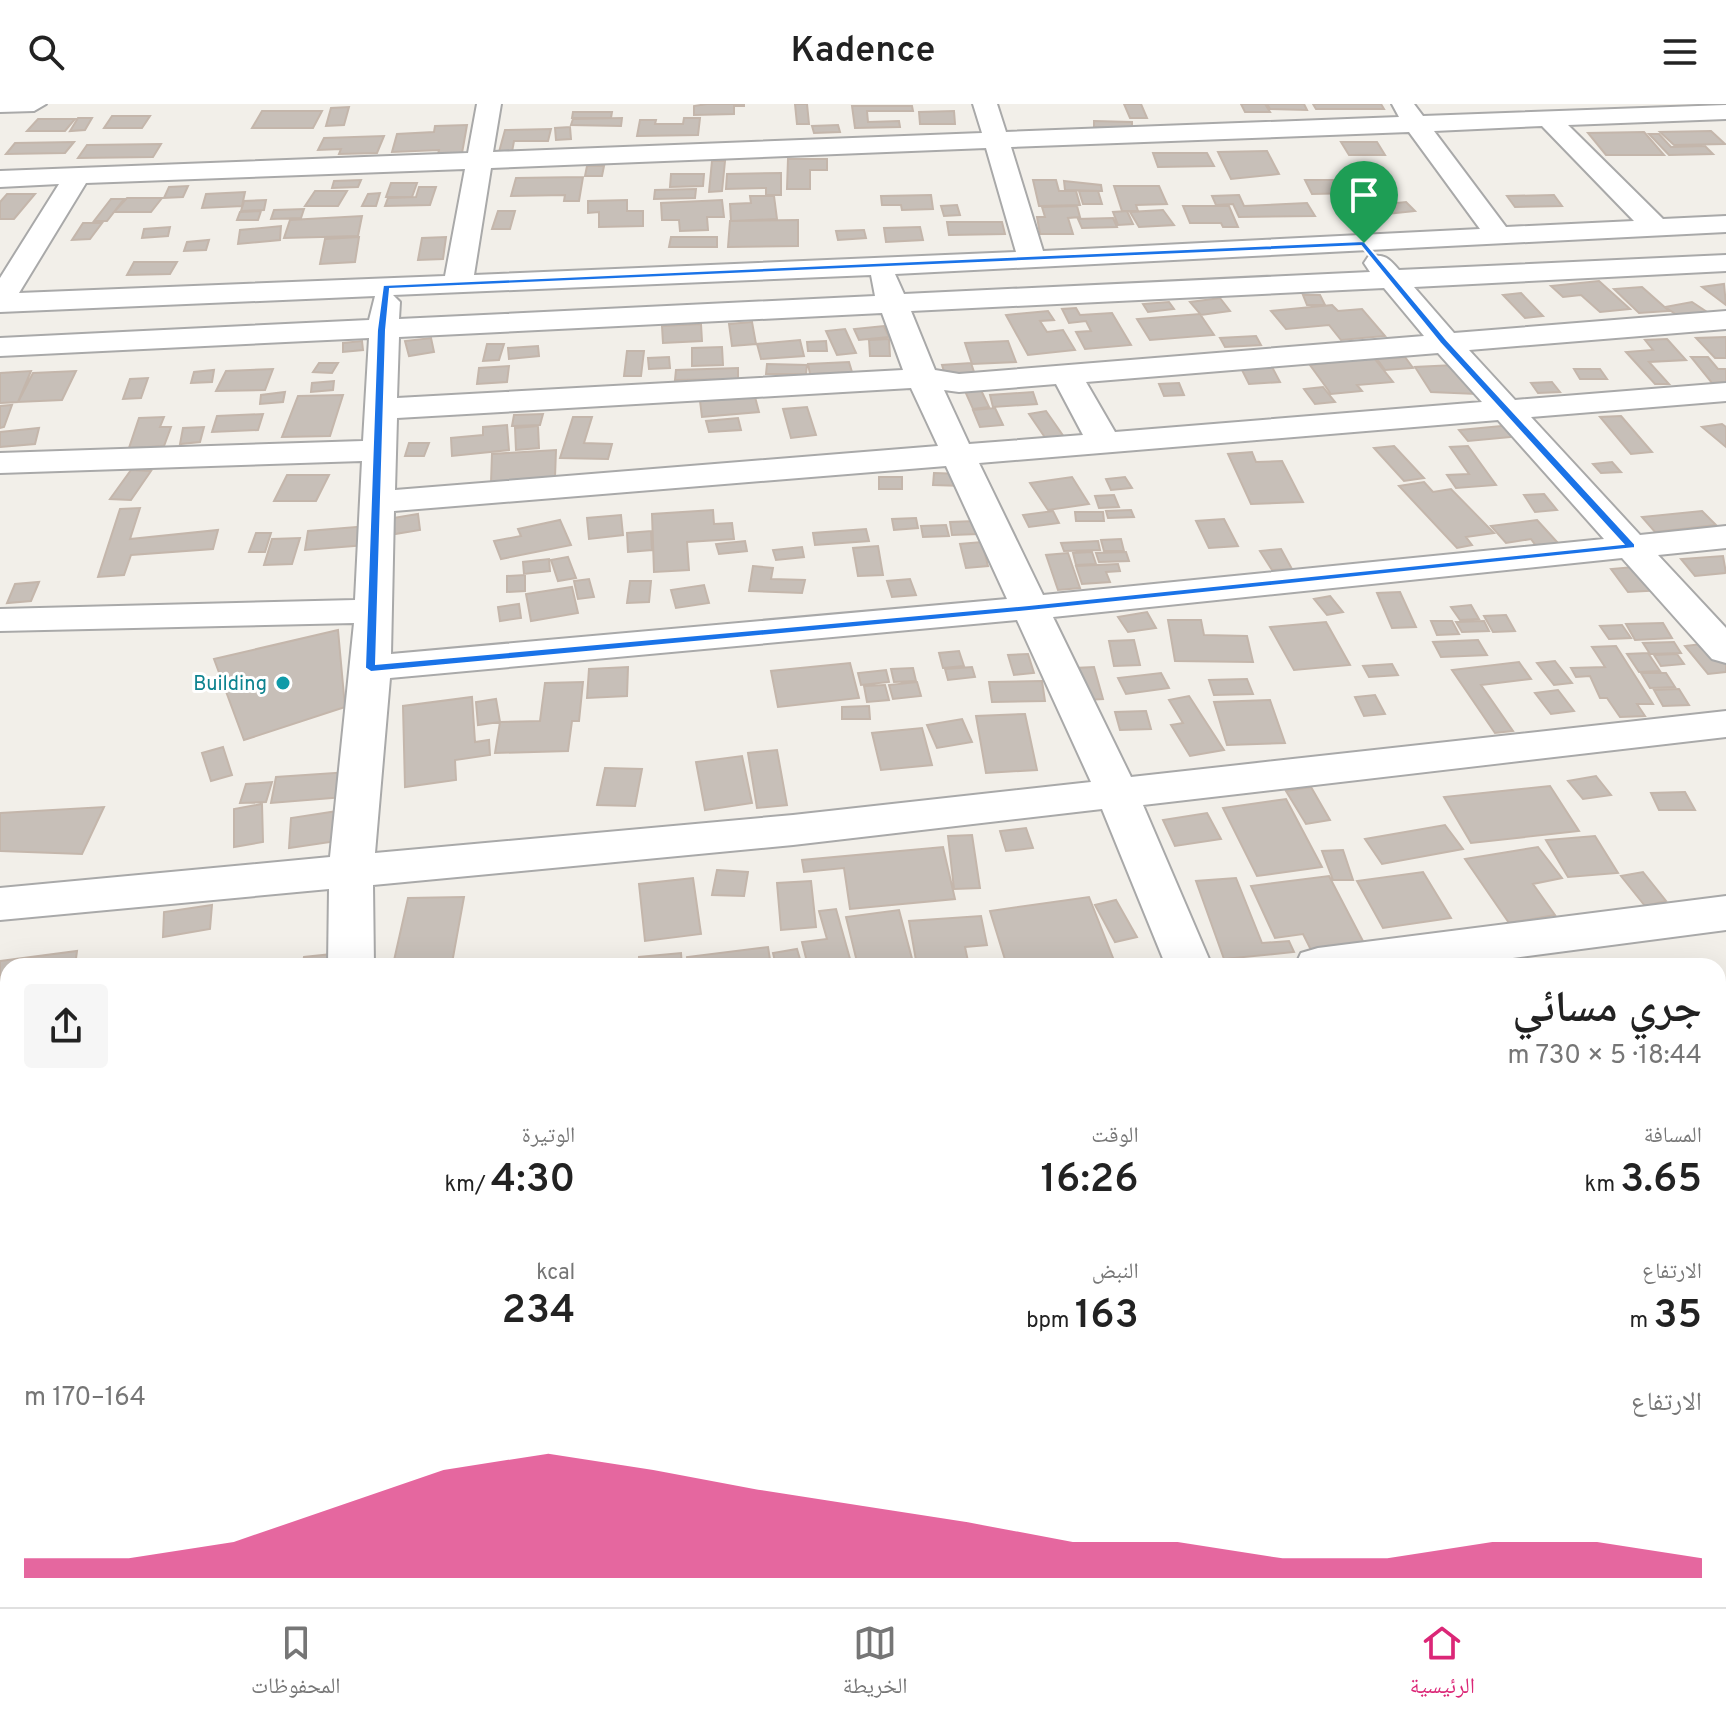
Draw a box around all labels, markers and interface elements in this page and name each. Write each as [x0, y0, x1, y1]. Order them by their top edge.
text: Kadence [791, 29, 935, 75]
icon: search [24, 30, 68, 74]
icon: menu [1658, 30, 1702, 74]
pin [1330, 161, 1398, 243]
icon: arrive [1342, 173, 1386, 217]
place label: Building [193, 672, 267, 698]
marker: Building [274, 674, 292, 692]
text: جري مسائي [1512, 982, 1702, 1038]
button: share [24, 984, 108, 1068]
text: 18:44 · 5 × 730 m [1507, 1040, 1702, 1073]
text: الوتيرة [522, 1123, 575, 1150]
text: الوقت [1091, 1123, 1139, 1150]
text: المسافة [1644, 1123, 1702, 1150]
text: 4:30 [491, 1156, 575, 1206]
text: 16:26 [1040, 1156, 1139, 1206]
text: 3.65 [1620, 1156, 1702, 1206]
text: /km [444, 1172, 491, 1199]
text: km [1585, 1172, 1620, 1199]
text: النبض [1092, 1259, 1139, 1286]
text: الارتفاع [1642, 1259, 1702, 1286]
text: kcal [536, 1260, 575, 1287]
text: 234 [501, 1287, 575, 1337]
text: 163 [1075, 1292, 1139, 1342]
text: 35 [1653, 1292, 1702, 1342]
text: bpm [1026, 1308, 1075, 1335]
text: m [1630, 1308, 1653, 1335]
text: 164–170 m [24, 1382, 146, 1415]
text: الارتفاع [1631, 1387, 1702, 1420]
tab: المحفوظات [251, 1621, 341, 1707]
tab: الخريطة [843, 1621, 908, 1707]
tab: الرئيسية [1410, 1621, 1475, 1707]

